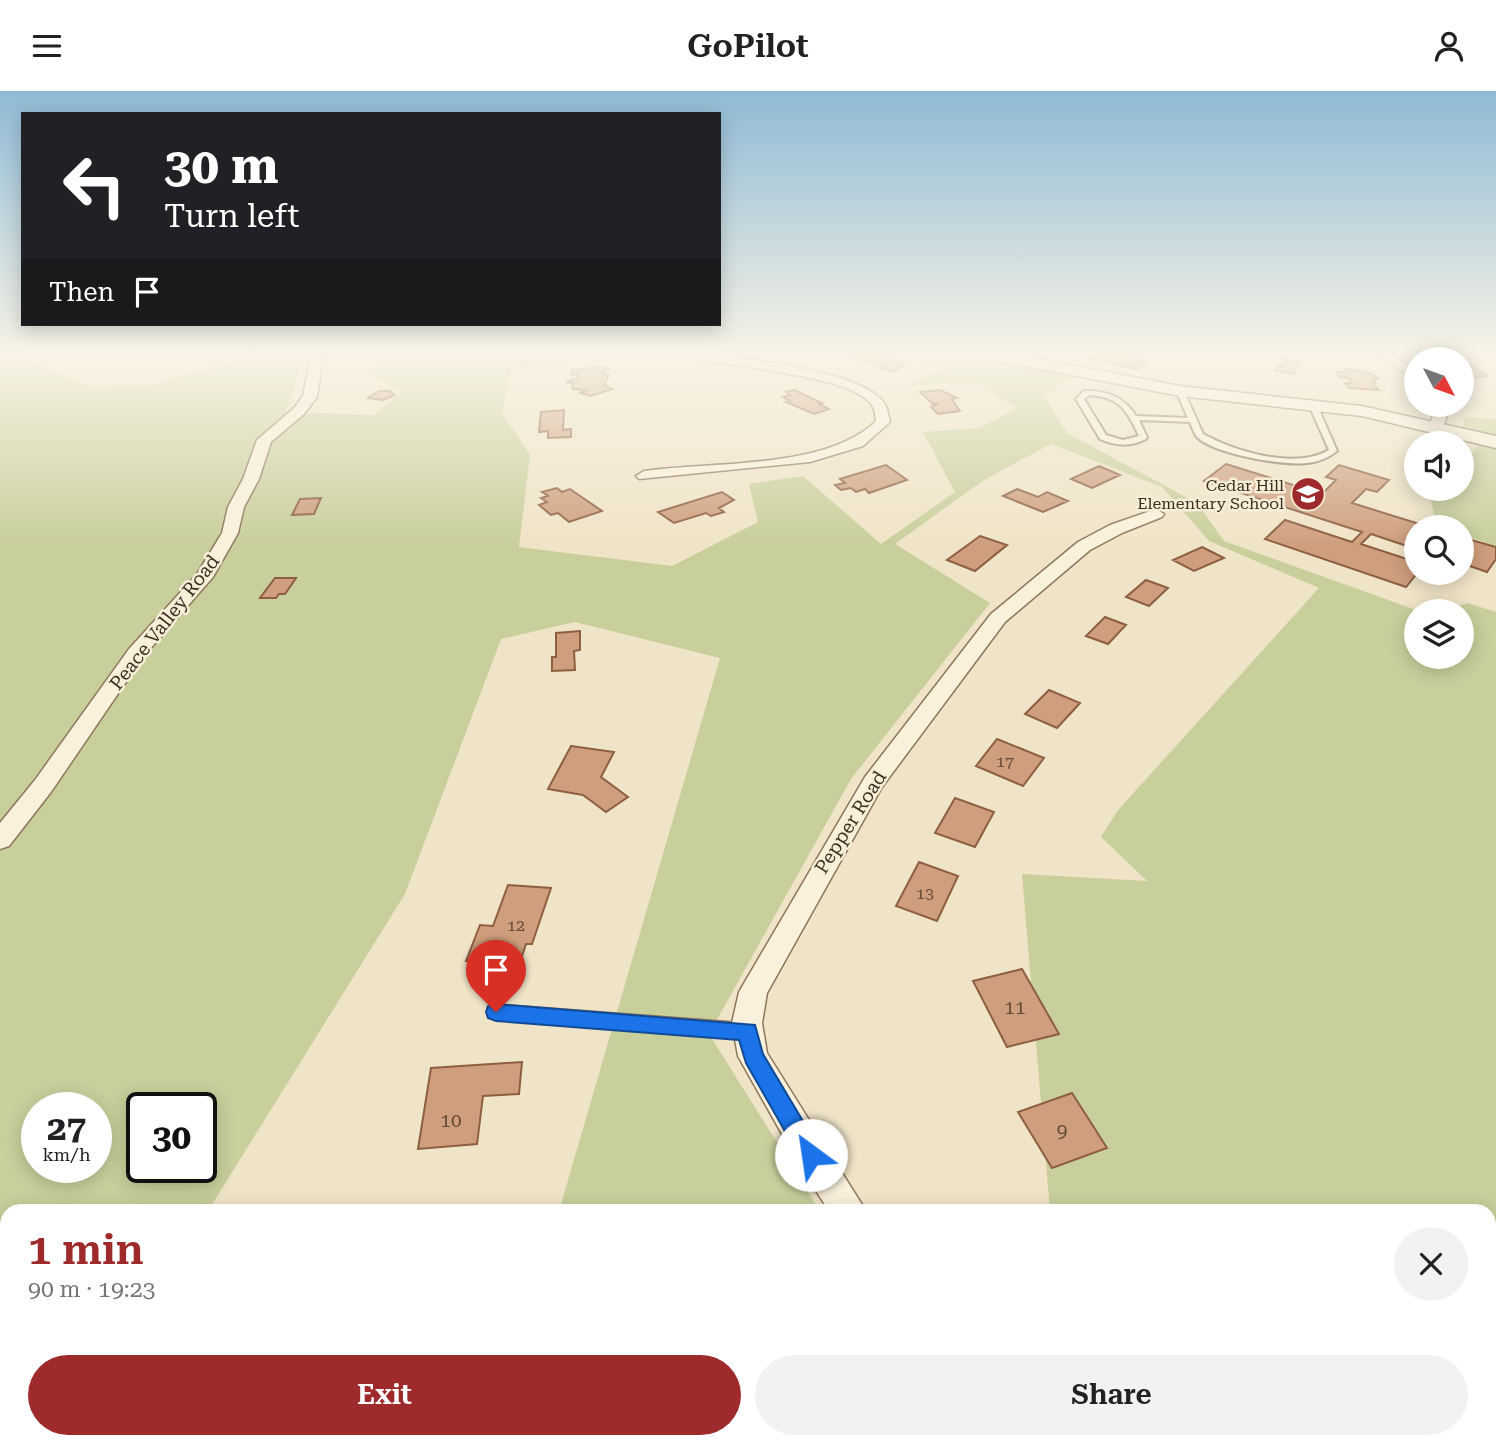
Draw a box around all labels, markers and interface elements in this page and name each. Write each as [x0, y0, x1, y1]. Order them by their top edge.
icon: menu [28, 27, 66, 65]
text: GoPilot [687, 27, 809, 65]
icon: person [1430, 27, 1468, 65]
text: 30 m [164, 138, 279, 195]
icon: left [49, 140, 140, 231]
text: Turn left [164, 197, 299, 235]
icon: arrive [128, 273, 166, 311]
text: Then [49, 277, 114, 307]
north arrow [1404, 347, 1474, 417]
map controls [1404, 347, 1474, 669]
button: sound [1404, 431, 1474, 501]
school or university icon: Cedar Hill Elementary School [1289, 475, 1327, 513]
place label: Cedar Hill Elementary School [1137, 476, 1284, 513]
button: search [1404, 515, 1474, 585]
street label: Peace Valley Road [104, 550, 224, 694]
button: layers [1404, 599, 1474, 669]
house number: 17 [996, 752, 1014, 771]
street label: Pepper Road [810, 767, 891, 878]
house number: 13 [916, 884, 934, 903]
house number: 12 [507, 916, 525, 935]
pin [466, 940, 526, 1012]
icon: arrive [477, 951, 515, 989]
house number: 11 [1004, 996, 1026, 1019]
speed limit sign: 30 [126, 1092, 217, 1183]
text: 27 [47, 1108, 86, 1149]
house number: 10 [440, 1109, 462, 1132]
position arrow [774, 1118, 848, 1192]
house number: 9 [1057, 1119, 1067, 1142]
text: km/h [42, 1144, 91, 1165]
text: 1 min [28, 1225, 144, 1274]
button: close [1394, 1227, 1468, 1301]
text: 90 m · 19:23 [28, 1276, 155, 1303]
button: Exit [28, 1355, 741, 1435]
button: Share [755, 1355, 1468, 1435]

